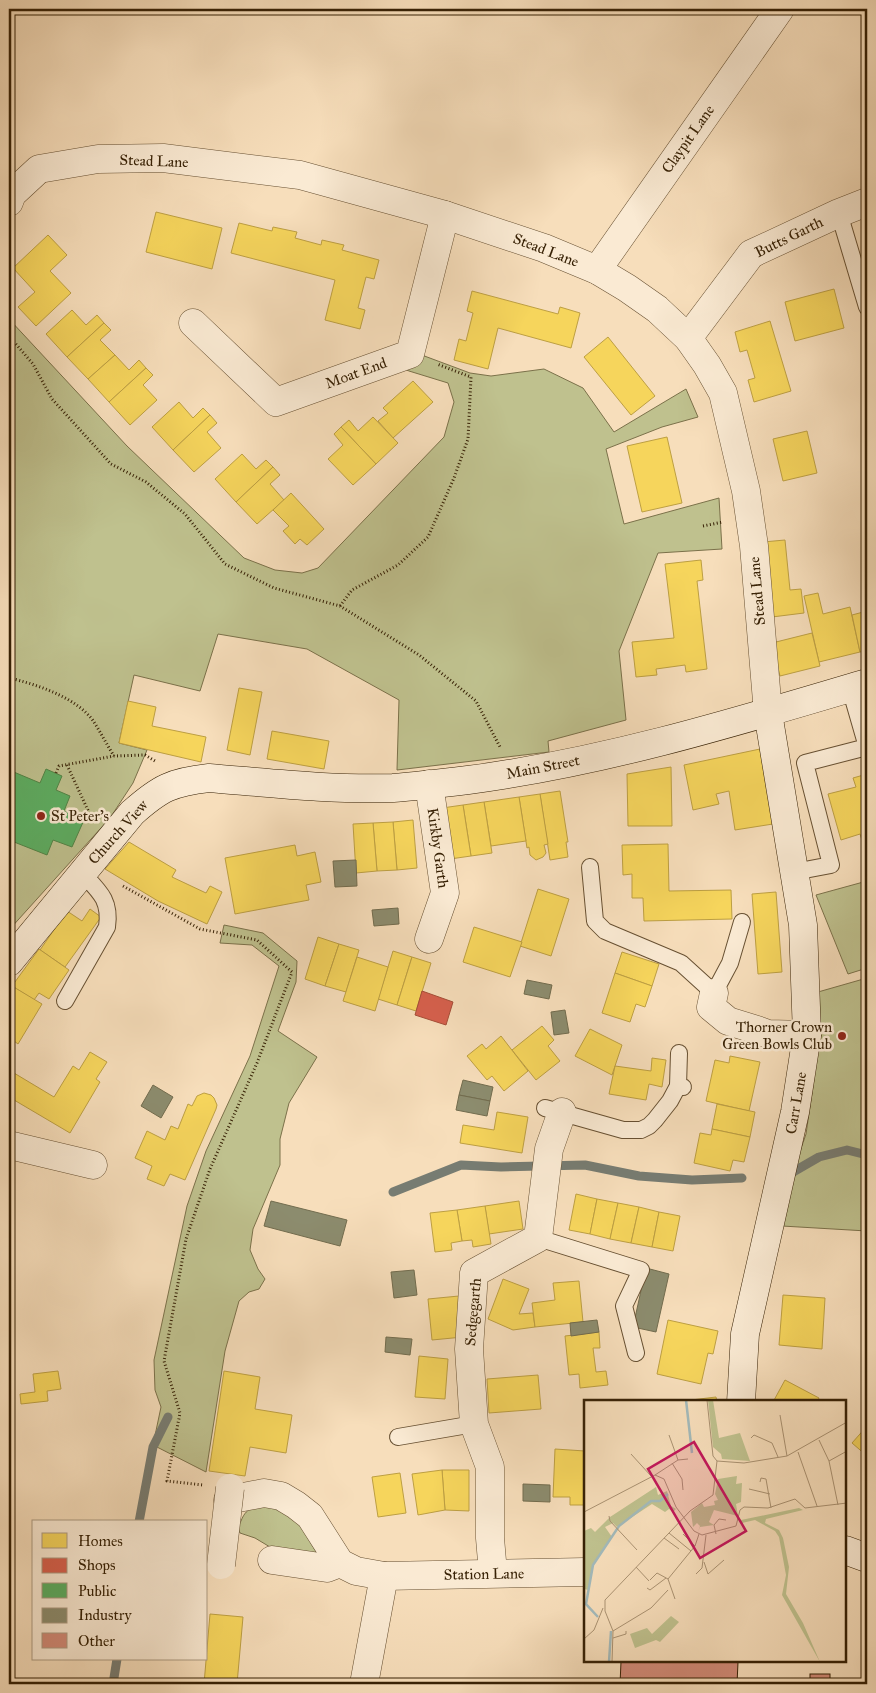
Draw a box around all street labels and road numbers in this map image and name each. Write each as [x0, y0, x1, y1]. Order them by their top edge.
street label: Claypit Lane [658, 101, 718, 177]
street label: Stead Lane [119, 151, 189, 171]
street label: Butts Garth [752, 212, 827, 261]
street label: Stead Lane [511, 229, 581, 271]
street label: Moat End [323, 353, 390, 392]
street label: Stead Lane [745, 556, 769, 626]
street label: Main Street [505, 751, 582, 783]
street label: Church View [84, 796, 152, 868]
street label: Kirkby Garth [423, 807, 453, 890]
street label: Carr Lane [782, 1071, 810, 1135]
street label: Sedgegarth [461, 1277, 485, 1347]
street label: Station Lane [444, 1564, 524, 1584]

